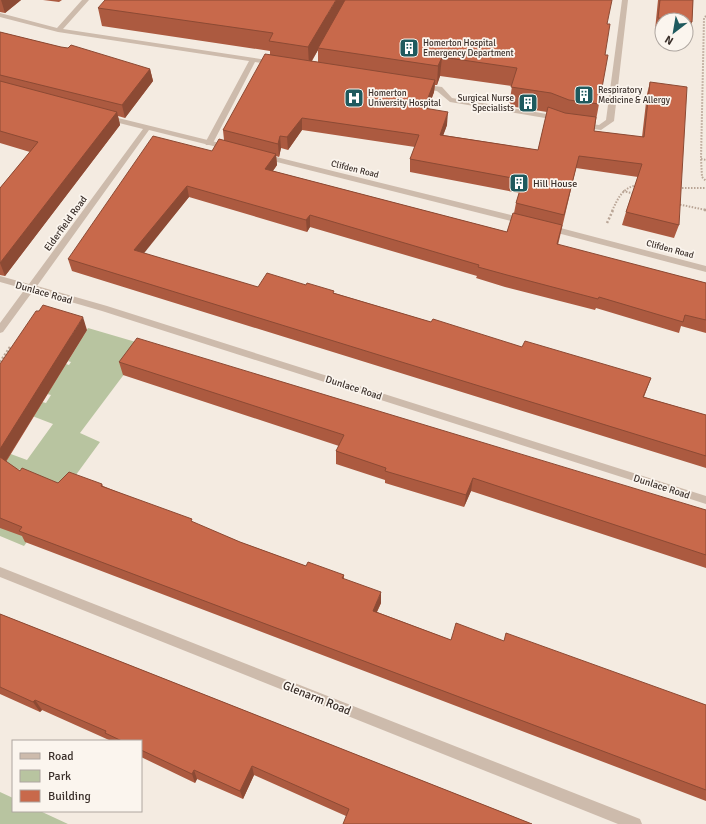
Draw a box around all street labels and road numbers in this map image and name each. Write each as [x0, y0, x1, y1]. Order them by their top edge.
street label: Clifden Road [330, 158, 380, 181]
street label: Elderfield Road [42, 194, 90, 254]
street label: Clifden Road [645, 238, 695, 261]
street label: Dunlace Road [14, 279, 74, 307]
street label: Dunlace Road [324, 373, 383, 403]
street label: Dunlace Road [632, 472, 691, 502]
street label: Glenarm Road [281, 678, 353, 719]

